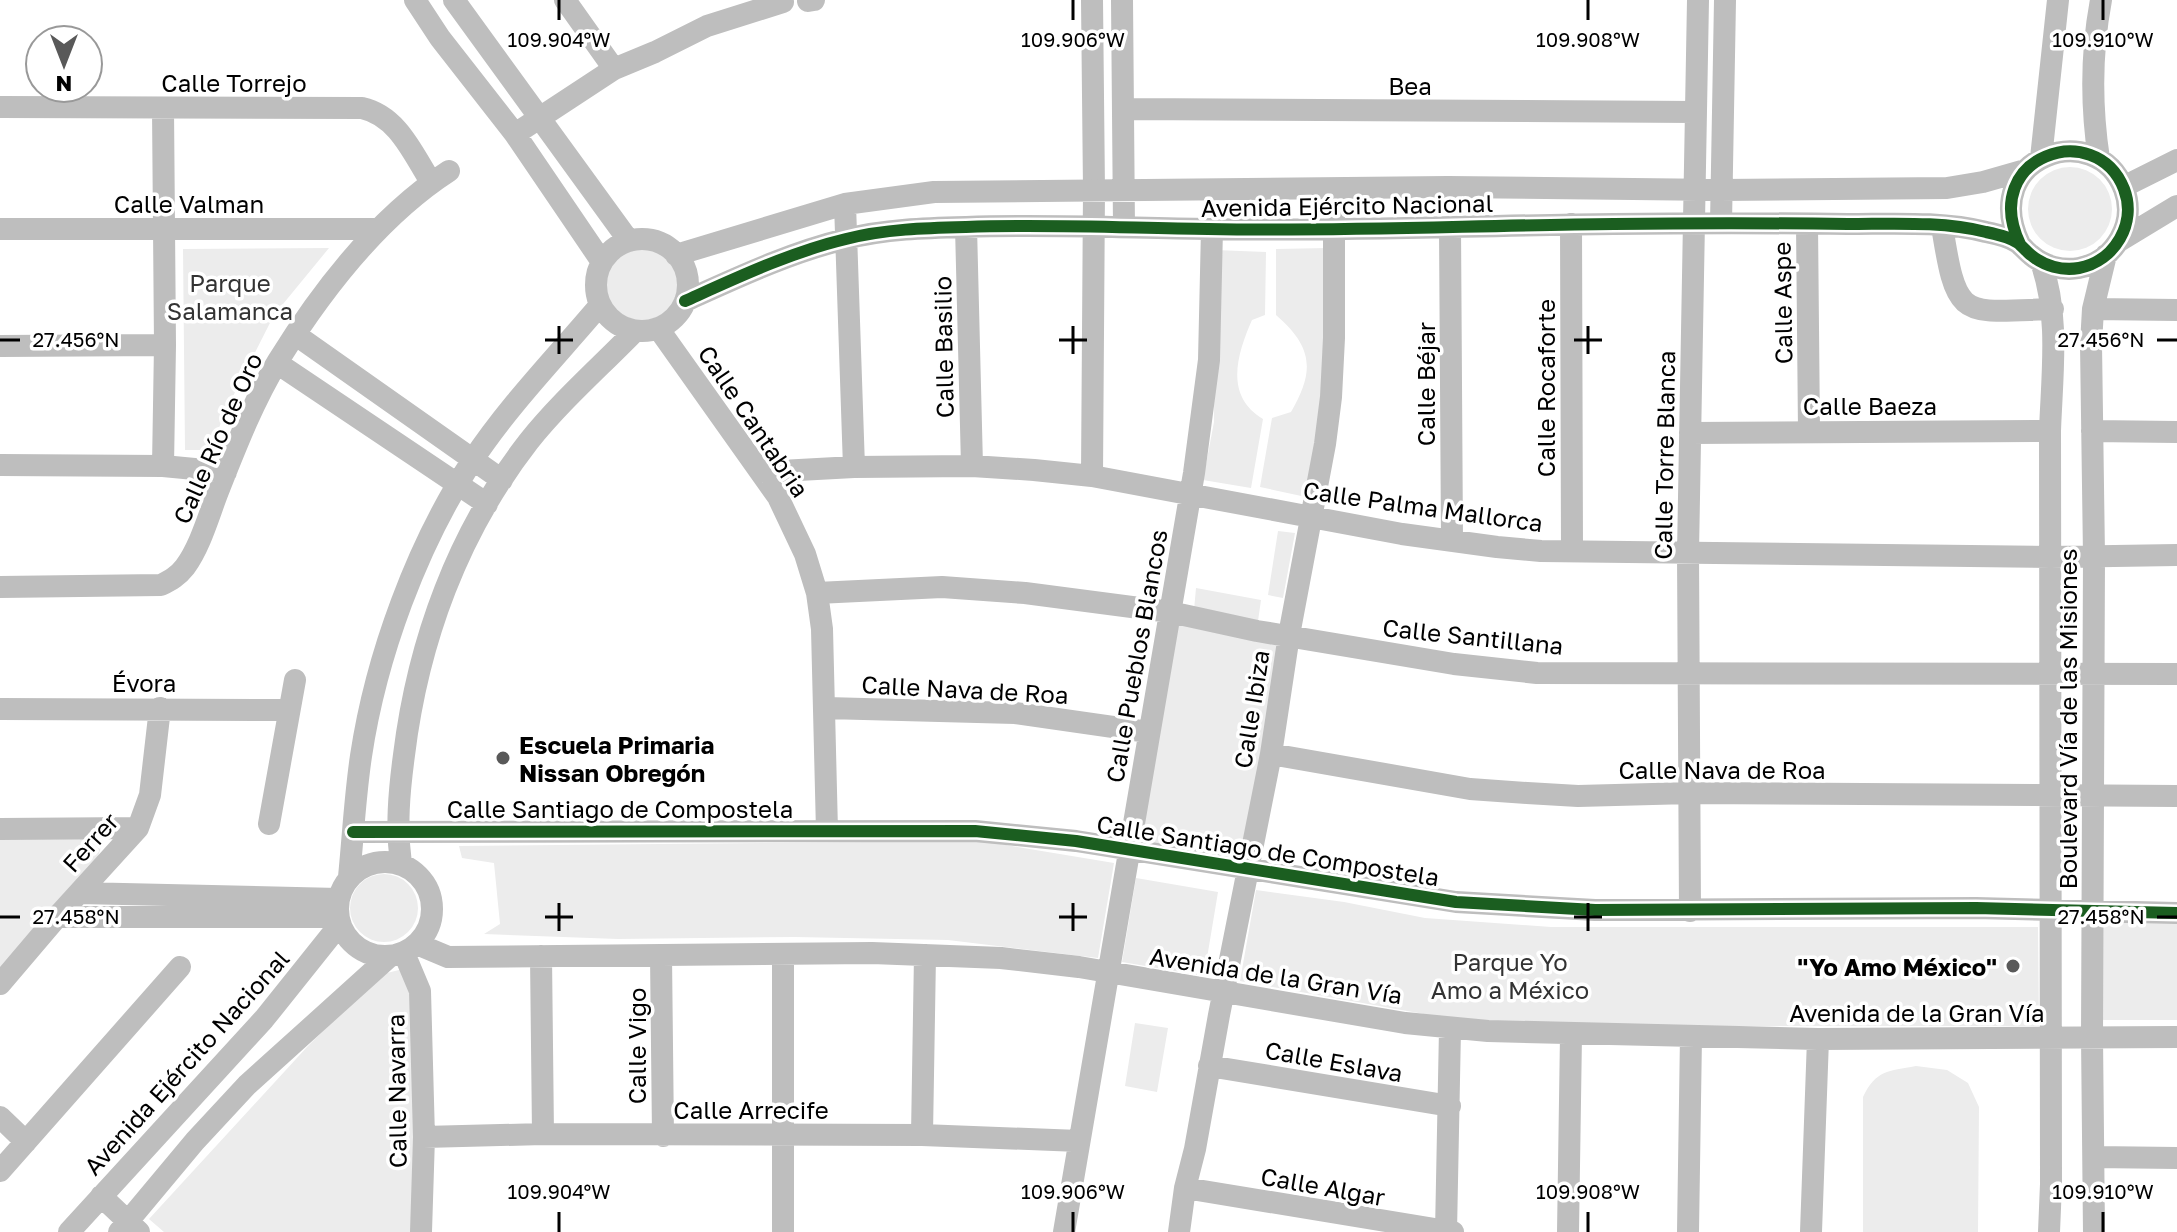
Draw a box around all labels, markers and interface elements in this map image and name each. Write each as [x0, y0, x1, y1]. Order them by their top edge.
north arrow [24, 24, 104, 104]
text: 109.904°W [508, 27, 610, 51]
text: 109.906°W [1021, 27, 1125, 51]
text: 109.908°W [1536, 27, 1640, 51]
text: 109.910°W [2052, 27, 2154, 51]
street label: Calle Torrejo [161, 68, 307, 97]
text: N [56, 71, 72, 98]
street label: Bea [1388, 71, 1432, 100]
street label: Avenida Ejército Nacional [1201, 188, 1493, 222]
street label: Calle Valman [114, 189, 264, 218]
street label: Calle Aspe [1766, 242, 1798, 364]
park label: Parque Salamanca [167, 268, 293, 325]
street label: Calle Basilio [927, 276, 959, 418]
street label: Calle Rocaforte [1531, 299, 1560, 477]
street label: Calle Béjar [1411, 322, 1440, 446]
text: 27.456°N [32, 327, 120, 351]
text: 27.456°N [2057, 327, 2145, 351]
street label: Calle Cantabria [693, 340, 815, 502]
street label: Calle Río de Oro [166, 348, 268, 528]
street label: Calle Torre Blanca [1648, 350, 1680, 560]
street label: Calle Baeza [1803, 391, 1937, 420]
street label: Calle Palma Mallorca [1301, 475, 1545, 537]
street label: Calle Pueblos Blancos [1099, 527, 1173, 785]
street label: Boulevard Vía de las Misiones [2053, 549, 2082, 889]
street label: Calle Santillana [1381, 612, 1565, 660]
street label: Calle Ibiza [1227, 648, 1275, 770]
street label: Évora [112, 668, 176, 697]
street label: Calle Nava de Roa [861, 669, 1069, 709]
place label: Escuela Primaria Nissan Obregón [519, 730, 714, 787]
marker: Escuela Primaria Nissan Obregón [494, 749, 512, 767]
street label: Calle Nava de Roa [1618, 755, 1826, 784]
street label: Calle Santiago de Compostela [447, 794, 793, 823]
street label: Ferrer [56, 806, 124, 878]
street label: Calle Santiago de Compostela [1095, 809, 1441, 891]
text: 27.458°N [32, 904, 120, 928]
text: 27.458°N [2057, 904, 2145, 928]
street label: Avenida de la Gran Vía [1148, 941, 1404, 1009]
street label: Avenida Ejército Nacional [77, 944, 295, 1180]
park label: Parque Yo Amo a México [1431, 947, 1589, 1004]
place label: "Yo Amo México" [1797, 952, 1997, 981]
marker: "Yo Amo México" [2004, 957, 2022, 975]
street label: Calle Vigo [622, 988, 651, 1104]
street label: Avenida de la Gran Vía [1789, 998, 2045, 1027]
street label: Calle Navarra [380, 1013, 412, 1169]
street label: Calle Eslava [1263, 1035, 1405, 1087]
street label: Calle Arrecife [673, 1095, 829, 1124]
street label: Calle Algar [1259, 1161, 1387, 1211]
text: 109.904°W [508, 1179, 610, 1203]
text: 109.906°W [1021, 1179, 1125, 1203]
text: 109.908°W [1536, 1179, 1640, 1203]
text: 109.910°W [2052, 1179, 2154, 1203]

